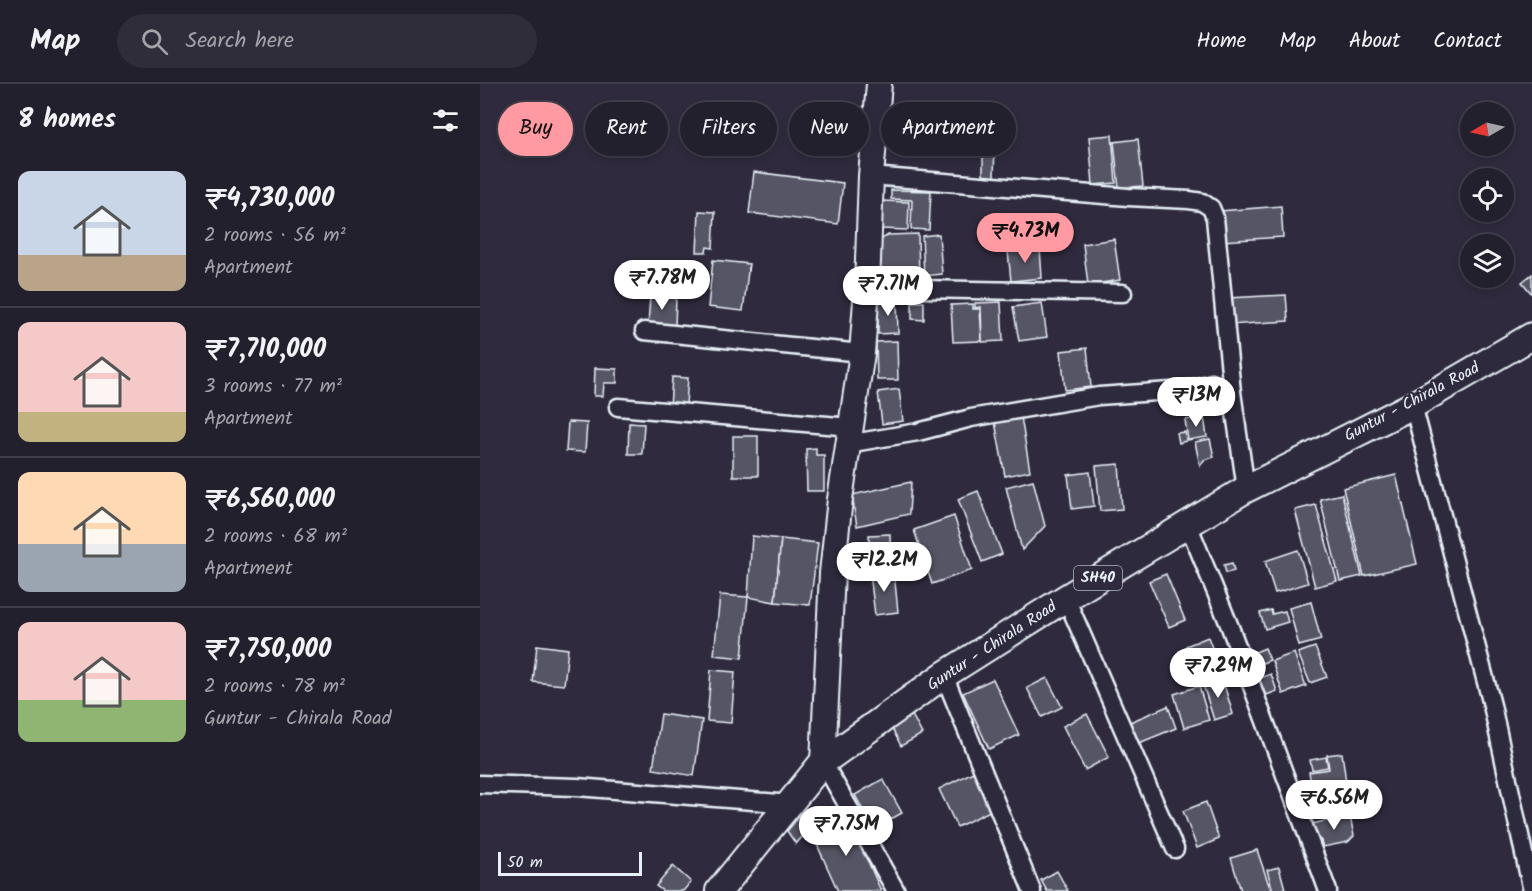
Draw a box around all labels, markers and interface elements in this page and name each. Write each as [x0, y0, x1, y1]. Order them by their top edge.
search box [117, 14, 537, 68]
text: Map [30, 19, 81, 64]
text: Search here [186, 24, 294, 59]
icon: search [138, 25, 171, 58]
text: Home [1197, 25, 1246, 58]
text: Map [1279, 25, 1316, 58]
text: About [1349, 25, 1400, 58]
text: Contact [1433, 25, 1502, 58]
text: 8 homes [18, 99, 116, 141]
chip: Buy [498, 102, 573, 156]
chip: Rent [585, 102, 668, 156]
chip: Filters [680, 102, 777, 156]
chip: New [789, 102, 869, 156]
chip: Apartment [881, 102, 1016, 156]
north arrow [1460, 102, 1514, 156]
map controls [1460, 102, 1514, 288]
icon: filters [429, 104, 462, 137]
button: locate [1460, 168, 1514, 222]
text: ₹4,730,000 [204, 178, 334, 220]
icon: home [66, 195, 138, 267]
pin: ₹4.73M [976, 213, 1074, 264]
text: ₹4.73M [991, 216, 1059, 248]
text: 2 rooms · 56 m² [204, 220, 346, 252]
button: layers [1460, 234, 1514, 288]
text: Apartment [204, 252, 293, 284]
pin: ₹7.78M [613, 260, 711, 311]
text: ₹7.78M [628, 263, 696, 295]
pin: ₹7.71M [839, 266, 937, 317]
text: ₹7.71M [857, 269, 919, 301]
text: ₹7,710,000 [204, 329, 326, 371]
icon: home [66, 346, 138, 418]
street label: Guntur - Chirala Road [1340, 355, 1485, 448]
text: 3 rooms · 77 m² [204, 371, 342, 403]
pin: ₹13M [1160, 377, 1232, 428]
text: ₹13M [1171, 380, 1221, 412]
text: Apartment [204, 403, 293, 435]
text: ₹6,560,000 [204, 479, 335, 521]
icon: home [66, 496, 138, 568]
text: 2 rooms · 68 m² [204, 521, 347, 553]
pin: ₹12.2M [835, 542, 933, 593]
text: ₹12.2M [851, 545, 917, 577]
text: Apartment [204, 553, 293, 585]
road number: SH40 [1074, 566, 1122, 590]
street label: Guntur - Chirala Road [922, 594, 1063, 697]
text: ₹7,750,000 [204, 629, 331, 671]
icon: home [66, 646, 138, 718]
pin: ₹7.29M [1169, 648, 1267, 699]
text: ₹7.29M [1184, 651, 1252, 683]
text: 2 rooms · 78 m² [204, 671, 345, 703]
text: Guntur - Chirala Road [204, 703, 392, 735]
pin: ₹6.56M [1285, 780, 1383, 831]
text: ₹6.56M [1299, 783, 1369, 815]
pin: ₹7.75M [797, 806, 895, 857]
text: ₹7.75M [813, 809, 879, 841]
scale bar [498, 849, 642, 876]
text: 50 m [507, 850, 543, 875]

